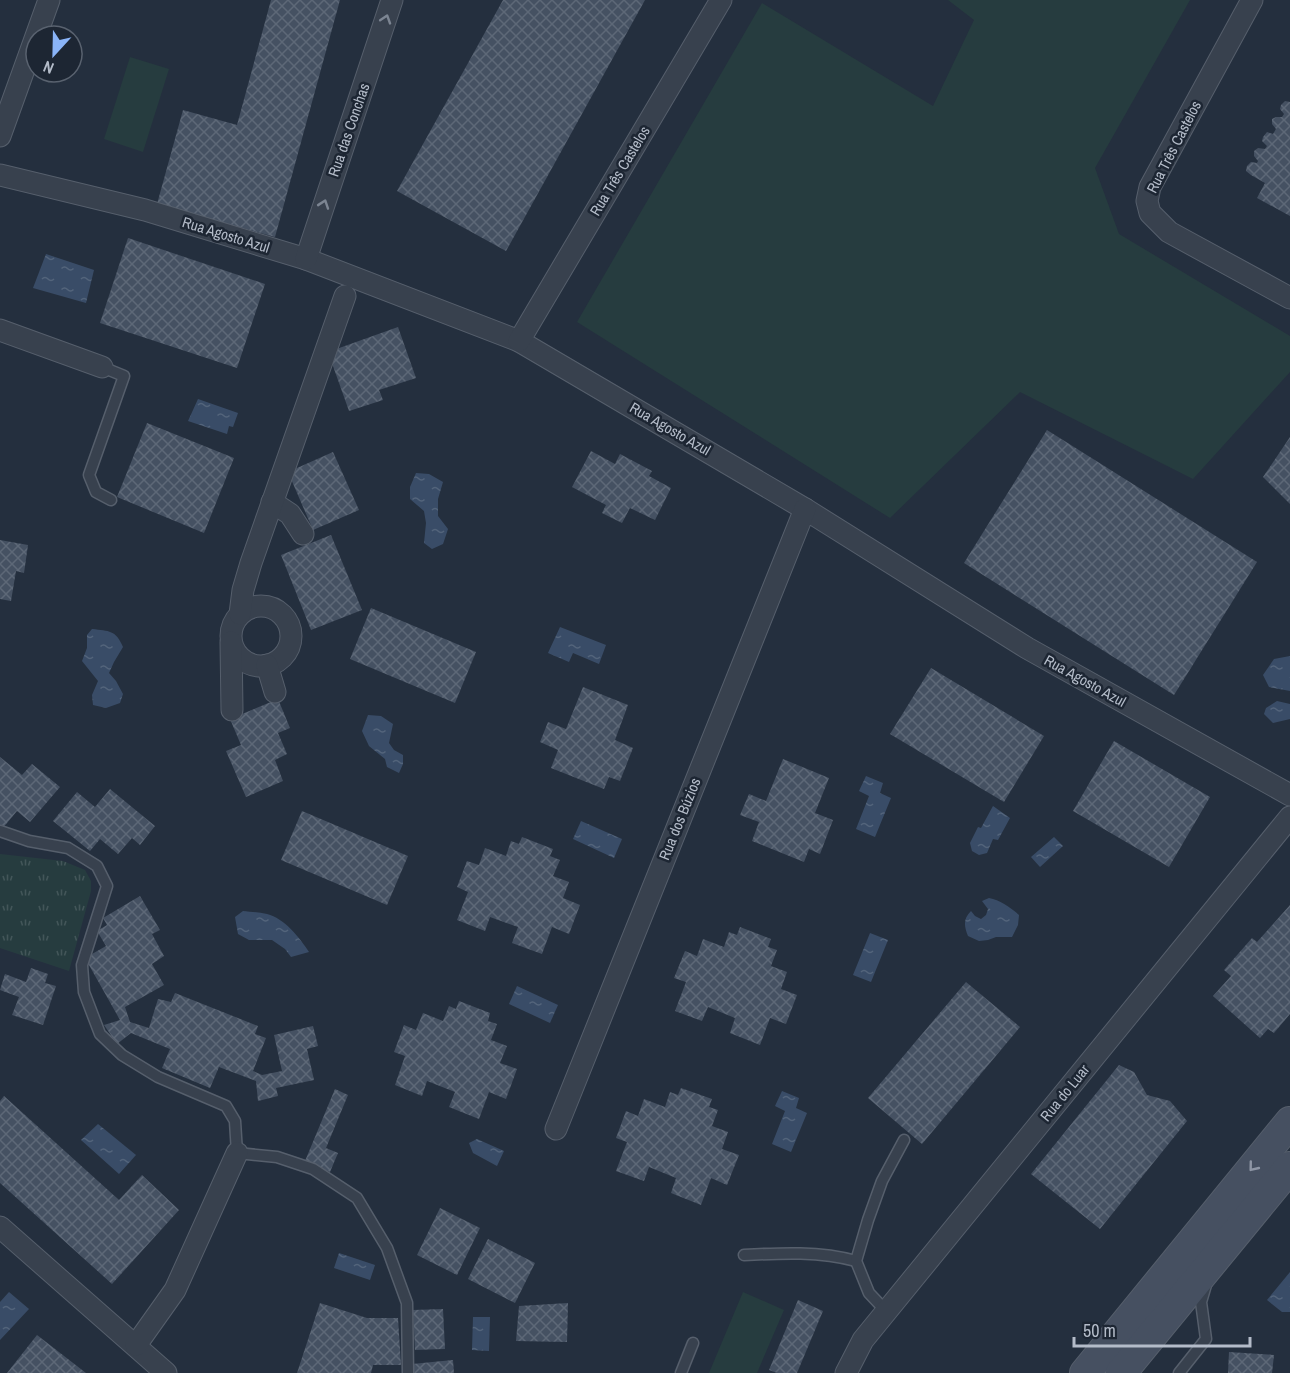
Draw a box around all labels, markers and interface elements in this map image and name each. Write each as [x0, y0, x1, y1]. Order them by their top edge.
one-way arrow [379, 14, 391, 25]
north arrow [24, 24, 84, 84]
text: N [40, 56, 57, 80]
street label: Rua das Conchas [323, 80, 374, 179]
street label: Rua Três Castelos [1141, 97, 1206, 197]
street label: Rua Três Castelos [585, 122, 655, 220]
one-way arrow [317, 199, 330, 210]
street label: Rua Agosto Azul [180, 211, 272, 258]
street label: Rua Agosto Azul [626, 397, 715, 460]
street label: Rua Agosto Azul [1041, 649, 1130, 712]
street label: Rua dos Búzios [654, 775, 706, 863]
street label: Rua do Luar [1035, 1060, 1094, 1126]
one-way arrow [1249, 1160, 1260, 1171]
scale bar [1074, 1310, 1250, 1348]
text: 50 m [1083, 1318, 1116, 1343]

